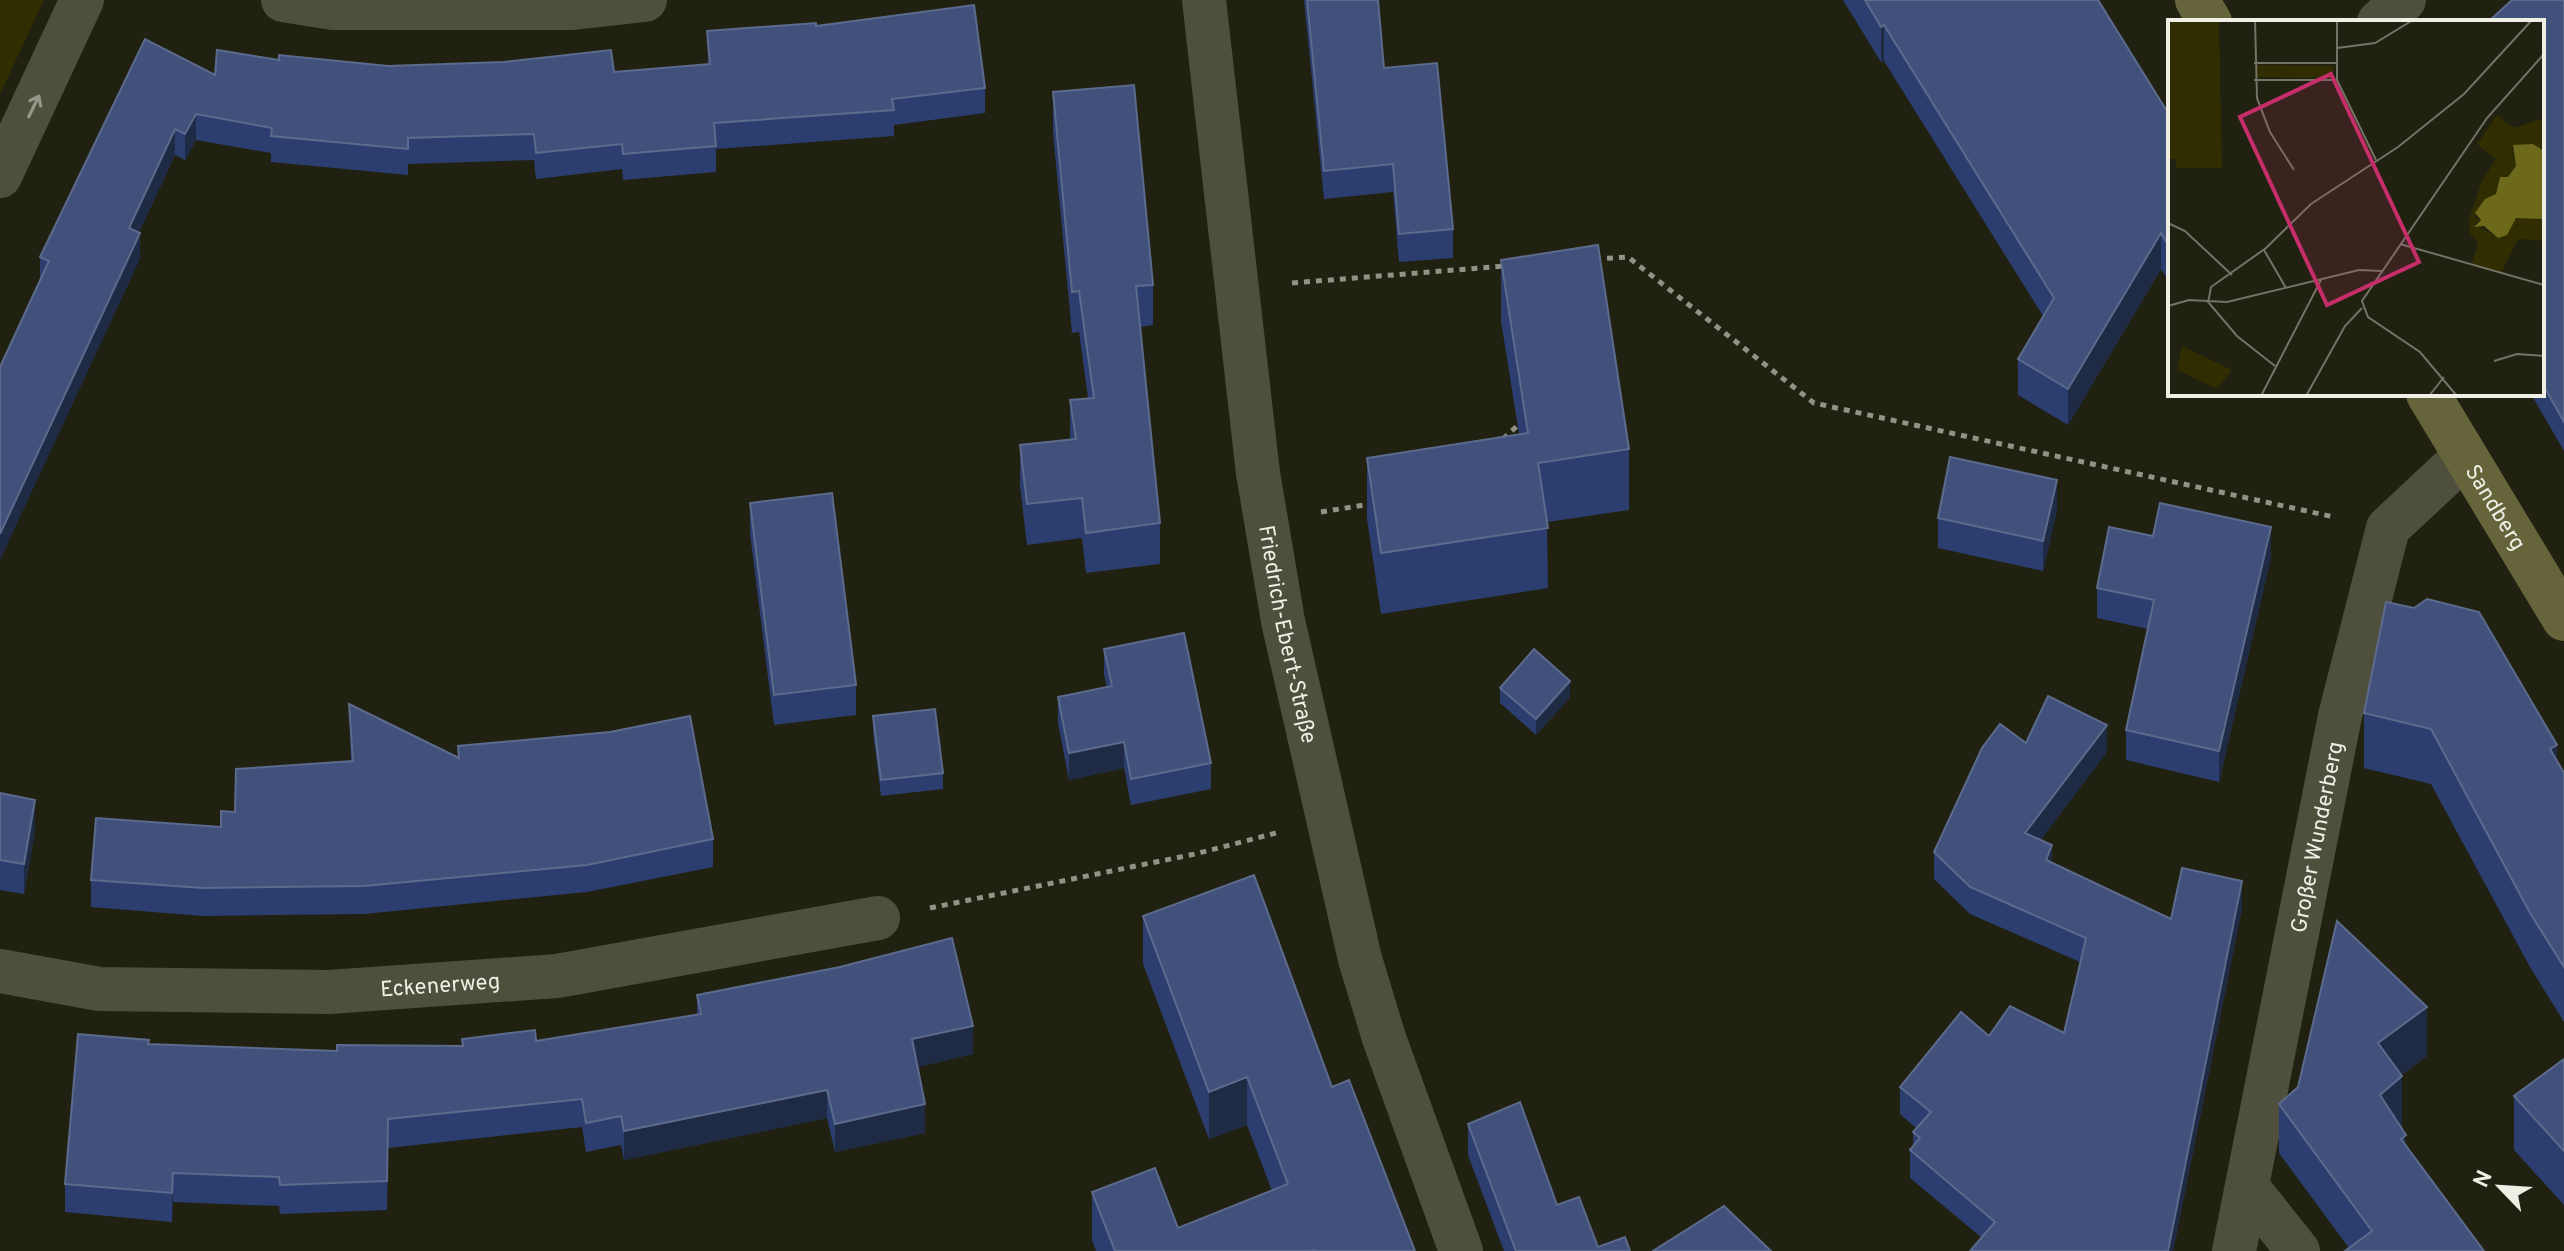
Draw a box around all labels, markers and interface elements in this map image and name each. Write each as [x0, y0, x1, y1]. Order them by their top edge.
inset map [2168, 20, 2544, 396]
one-way arrow [27, 94, 42, 118]
street label: Sandberg [2458, 460, 2530, 556]
street label: Friedrich-Ebert-Straße [1251, 523, 1321, 746]
street label: Großer Wunderberg [2286, 739, 2351, 936]
street label: Eckenerweg [379, 969, 501, 1004]
north arrow [2460, 1147, 2540, 1227]
text: N [2469, 1167, 2500, 1192]

